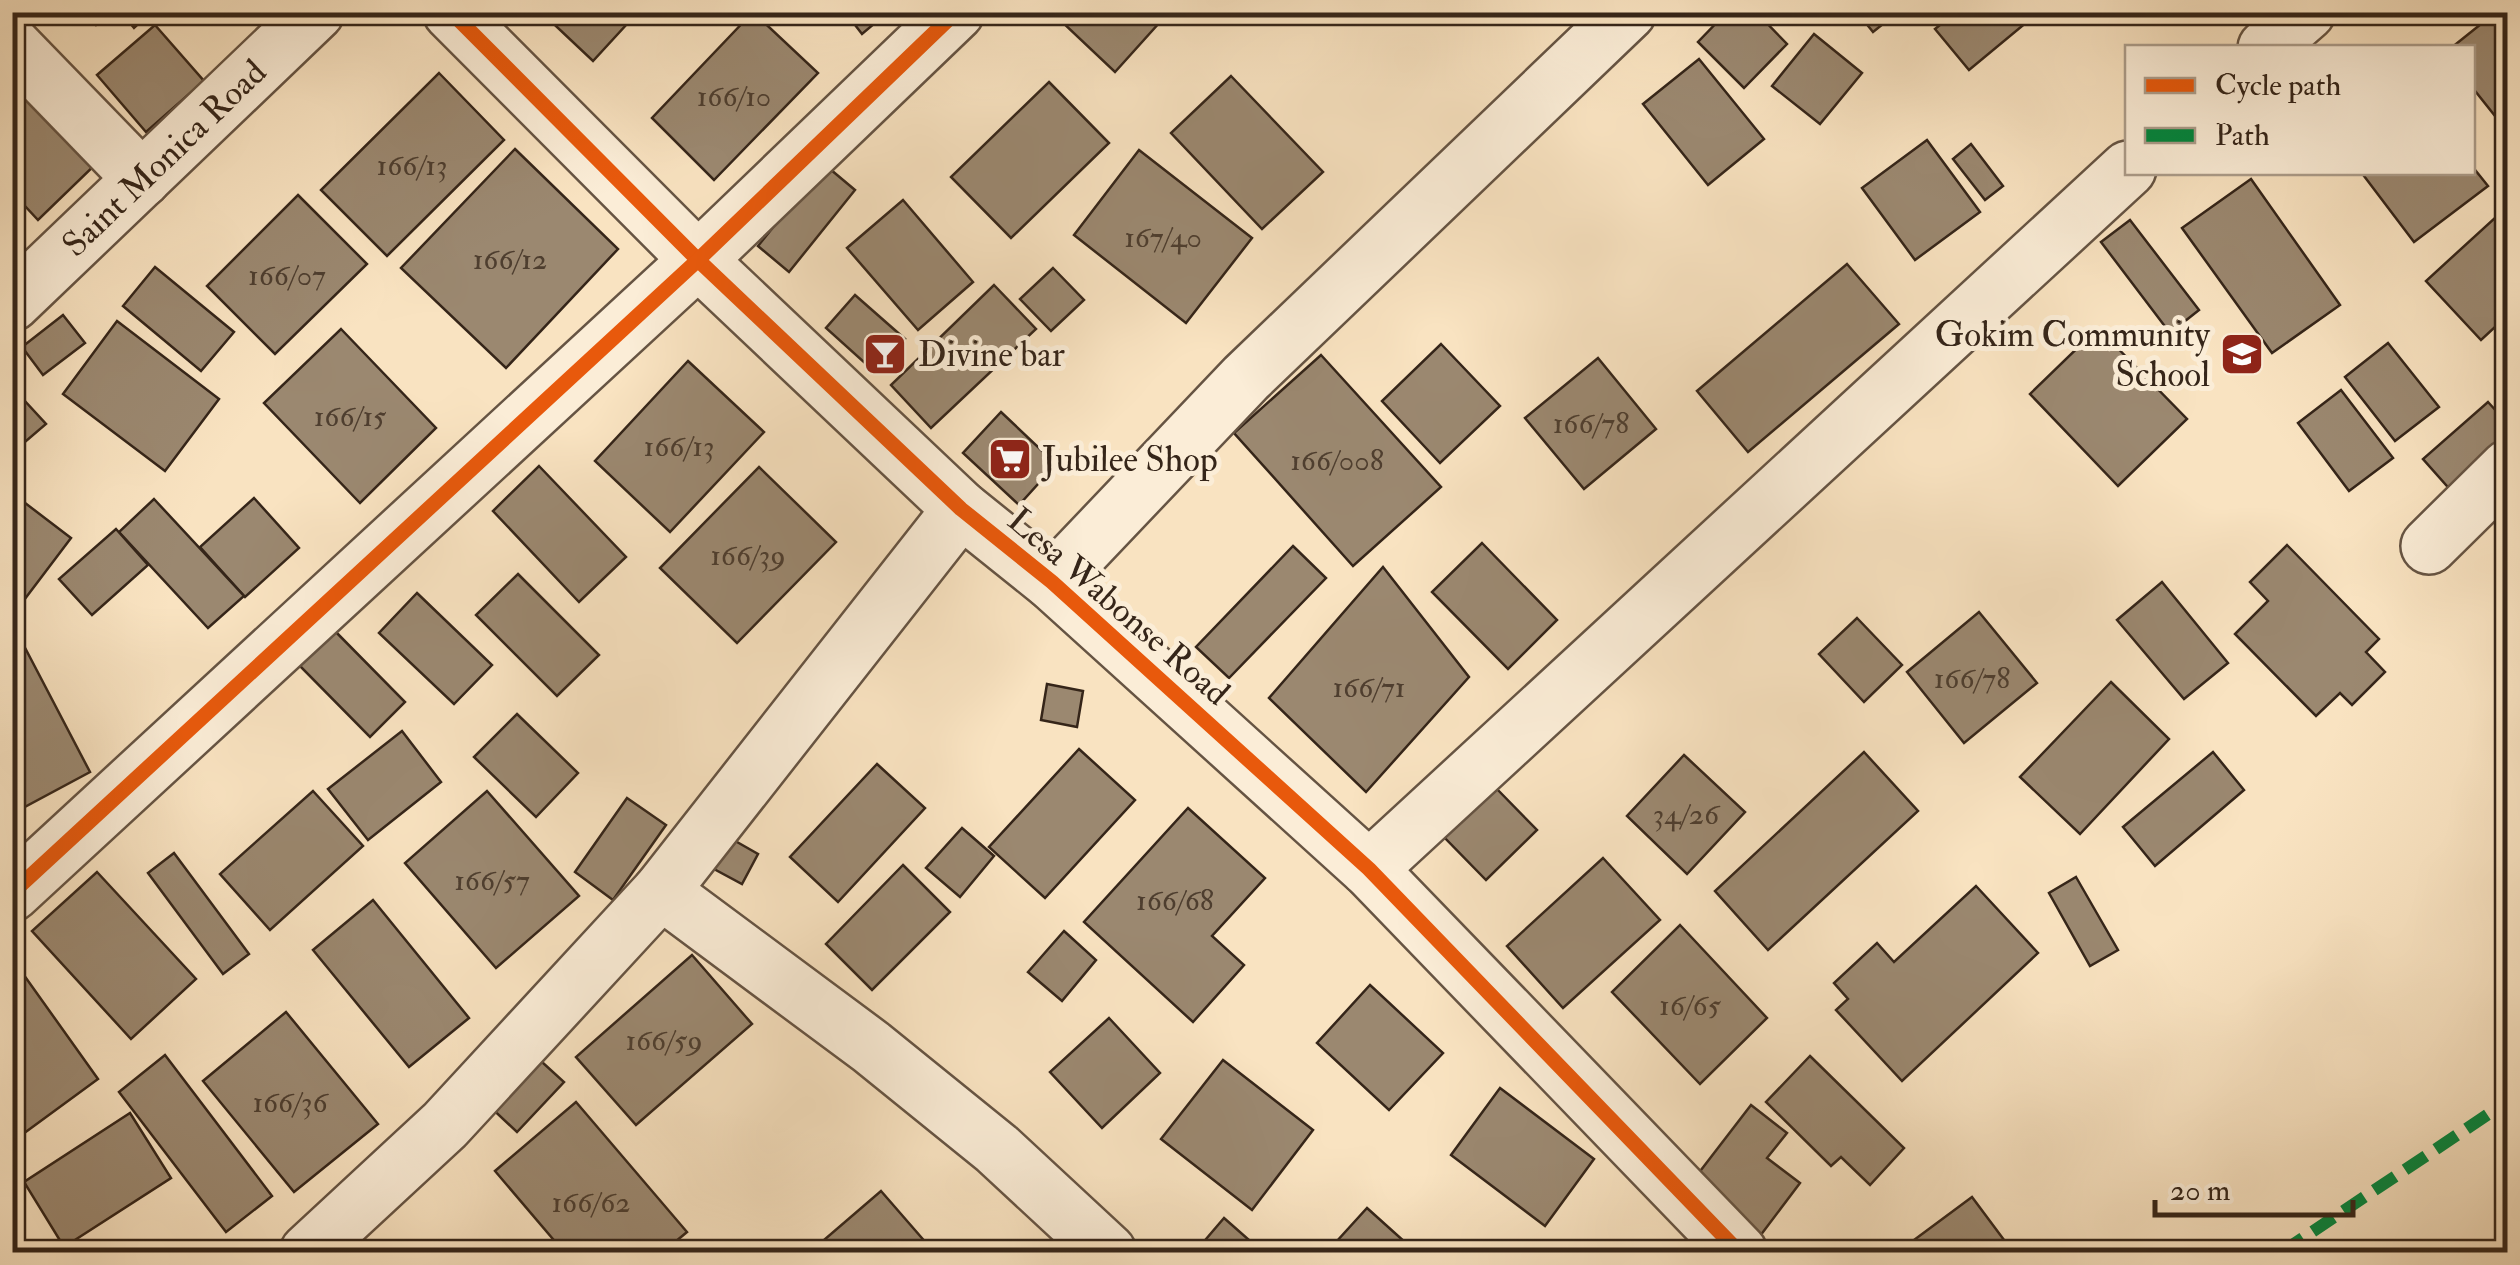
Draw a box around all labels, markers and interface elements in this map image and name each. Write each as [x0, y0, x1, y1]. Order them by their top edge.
legend [2125, 45, 2475, 175]
street label: Saint Monica Road [53, 51, 276, 266]
text: Cycle path [2215, 67, 2341, 104]
house number: 166/10 [697, 78, 771, 115]
text: Path [2215, 117, 2270, 154]
house number: 166/13 [377, 147, 447, 184]
house number: 167/40 [1124, 219, 1202, 256]
house number: 166/12 [473, 241, 547, 278]
house number: 166/07 [248, 257, 326, 294]
place label: Gokim Community School [1935, 313, 2211, 397]
bar icon: Divine bar [862, 331, 908, 377]
school or university icon: Gokim Community School [2219, 331, 2265, 377]
place label: Divine bar [918, 333, 1065, 377]
house number: 166/15 [314, 398, 387, 435]
house number: 166/78 [1553, 405, 1629, 442]
house number: 166/13 [644, 428, 714, 465]
supermarket icon: Jubilee Shop [987, 436, 1033, 482]
place label: Jubilee Shop [1041, 438, 1218, 482]
house number: 166/008 [1290, 442, 1384, 479]
street label: Lesa Wabonse Road [998, 498, 1238, 715]
house number: 166/39 [710, 537, 786, 574]
house number: 166/78 [1934, 660, 2010, 697]
house number: 166/71 [1332, 669, 1406, 706]
house number: 34/26 [1653, 796, 1721, 833]
house number: 166/57 [454, 862, 530, 899]
house number: 166/68 [1136, 882, 1214, 919]
house number: 16/65 [1659, 987, 1722, 1024]
house number: 166/59 [625, 1022, 703, 1059]
house number: 166/36 [252, 1084, 330, 1121]
scale bar [2155, 1155, 2352, 1217]
text: 20 m [2170, 1172, 2230, 1209]
house number: 166/62 [552, 1184, 630, 1221]

